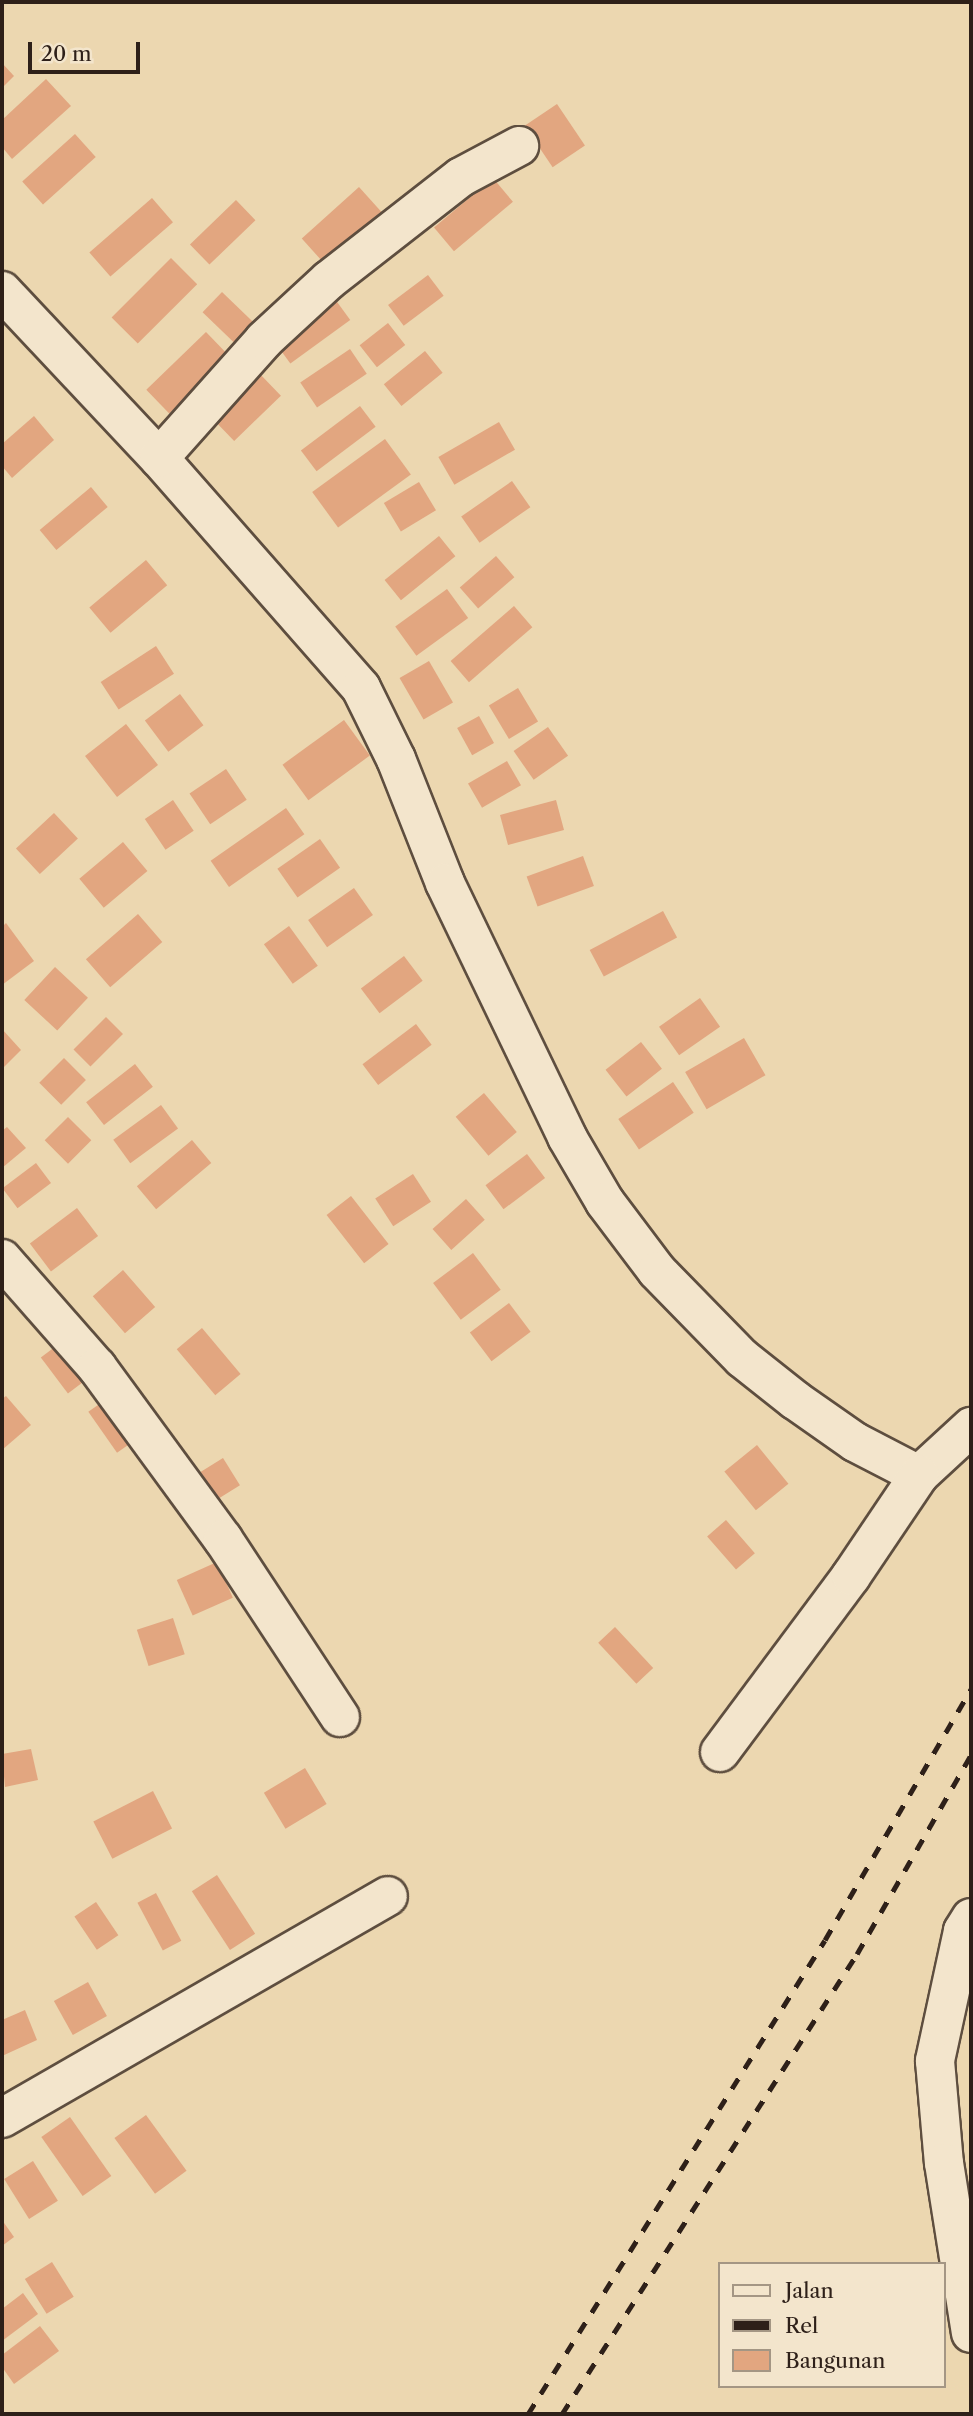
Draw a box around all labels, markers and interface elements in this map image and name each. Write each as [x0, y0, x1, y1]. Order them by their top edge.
scale bar [32, 28, 144, 72]
text: 20 m [41, 41, 92, 66]
legend [718, 2262, 945, 2388]
text: Jalan [785, 2278, 834, 2303]
text: Rel [785, 2313, 818, 2338]
text: Bangunan [785, 2348, 885, 2373]

